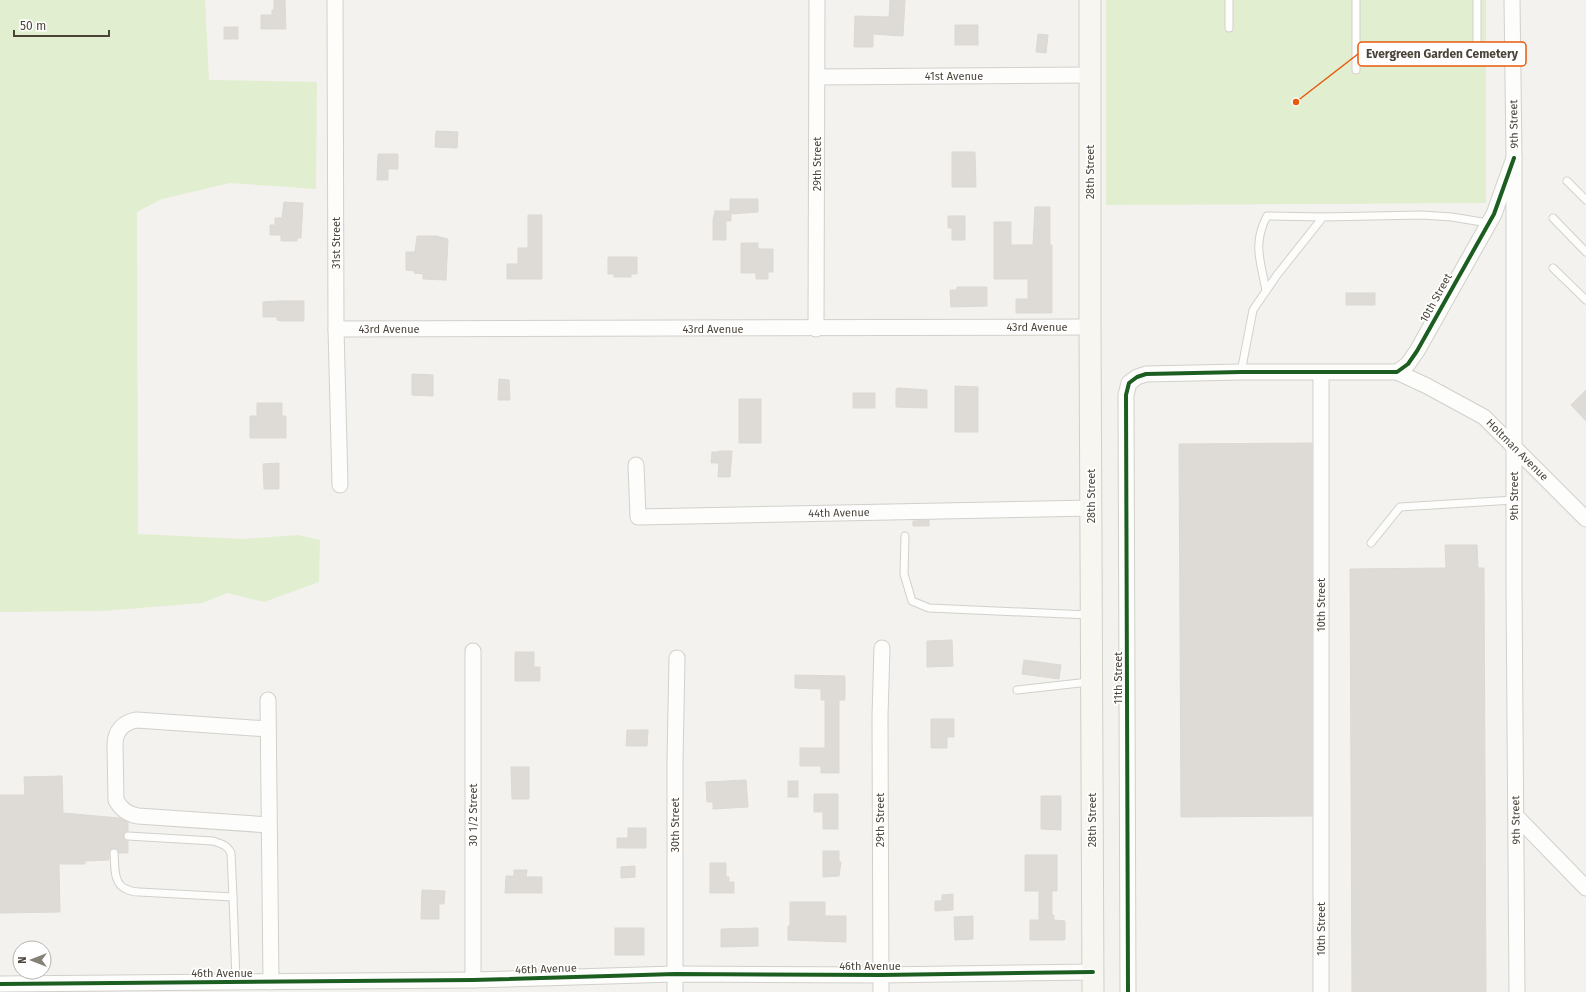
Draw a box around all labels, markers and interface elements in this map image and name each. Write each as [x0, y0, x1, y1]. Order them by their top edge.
scale bar [14, 12, 109, 38]
text: 50 m [20, 19, 46, 33]
callout: Evergreen Garden Cemetery [1358, 42, 1526, 66]
text: Evergreen Garden Cemetery [1366, 47, 1519, 61]
street label: 41st Avenue [925, 70, 983, 83]
street label: 9th Street [1507, 99, 1521, 149]
street label: 29th Street [811, 137, 824, 191]
street label: 28th Street [1084, 145, 1097, 199]
street label: 31st Street [330, 217, 343, 269]
street label: 10th Street [1417, 271, 1455, 325]
street label: 43rd Avenue [1006, 321, 1068, 334]
street label: 43rd Avenue [358, 323, 420, 336]
street label: 43rd Avenue [682, 323, 744, 336]
street label: Holtman Avenue [1483, 416, 1551, 484]
street label: 28th Street [1085, 469, 1098, 523]
street label: 9th Street [1508, 471, 1521, 520]
street label: 44th Avenue [808, 506, 870, 520]
street label: 10th Street [1315, 578, 1328, 632]
street label: 11th Street [1112, 652, 1125, 704]
street label: 30 1/2 Street [467, 784, 480, 846]
street label: 29th Street [874, 793, 887, 847]
street label: 28th Street [1086, 793, 1099, 847]
street label: 9th Street [1509, 795, 1523, 845]
street label: 30th Street [669, 798, 682, 852]
street label: 10th Street [1315, 902, 1328, 956]
north arrow [12, 940, 52, 980]
text: N [16, 956, 29, 964]
street label: 46th Avenue [839, 960, 901, 973]
street label: 46th Avenue [515, 961, 577, 977]
street label: 46th Avenue [191, 967, 253, 980]

